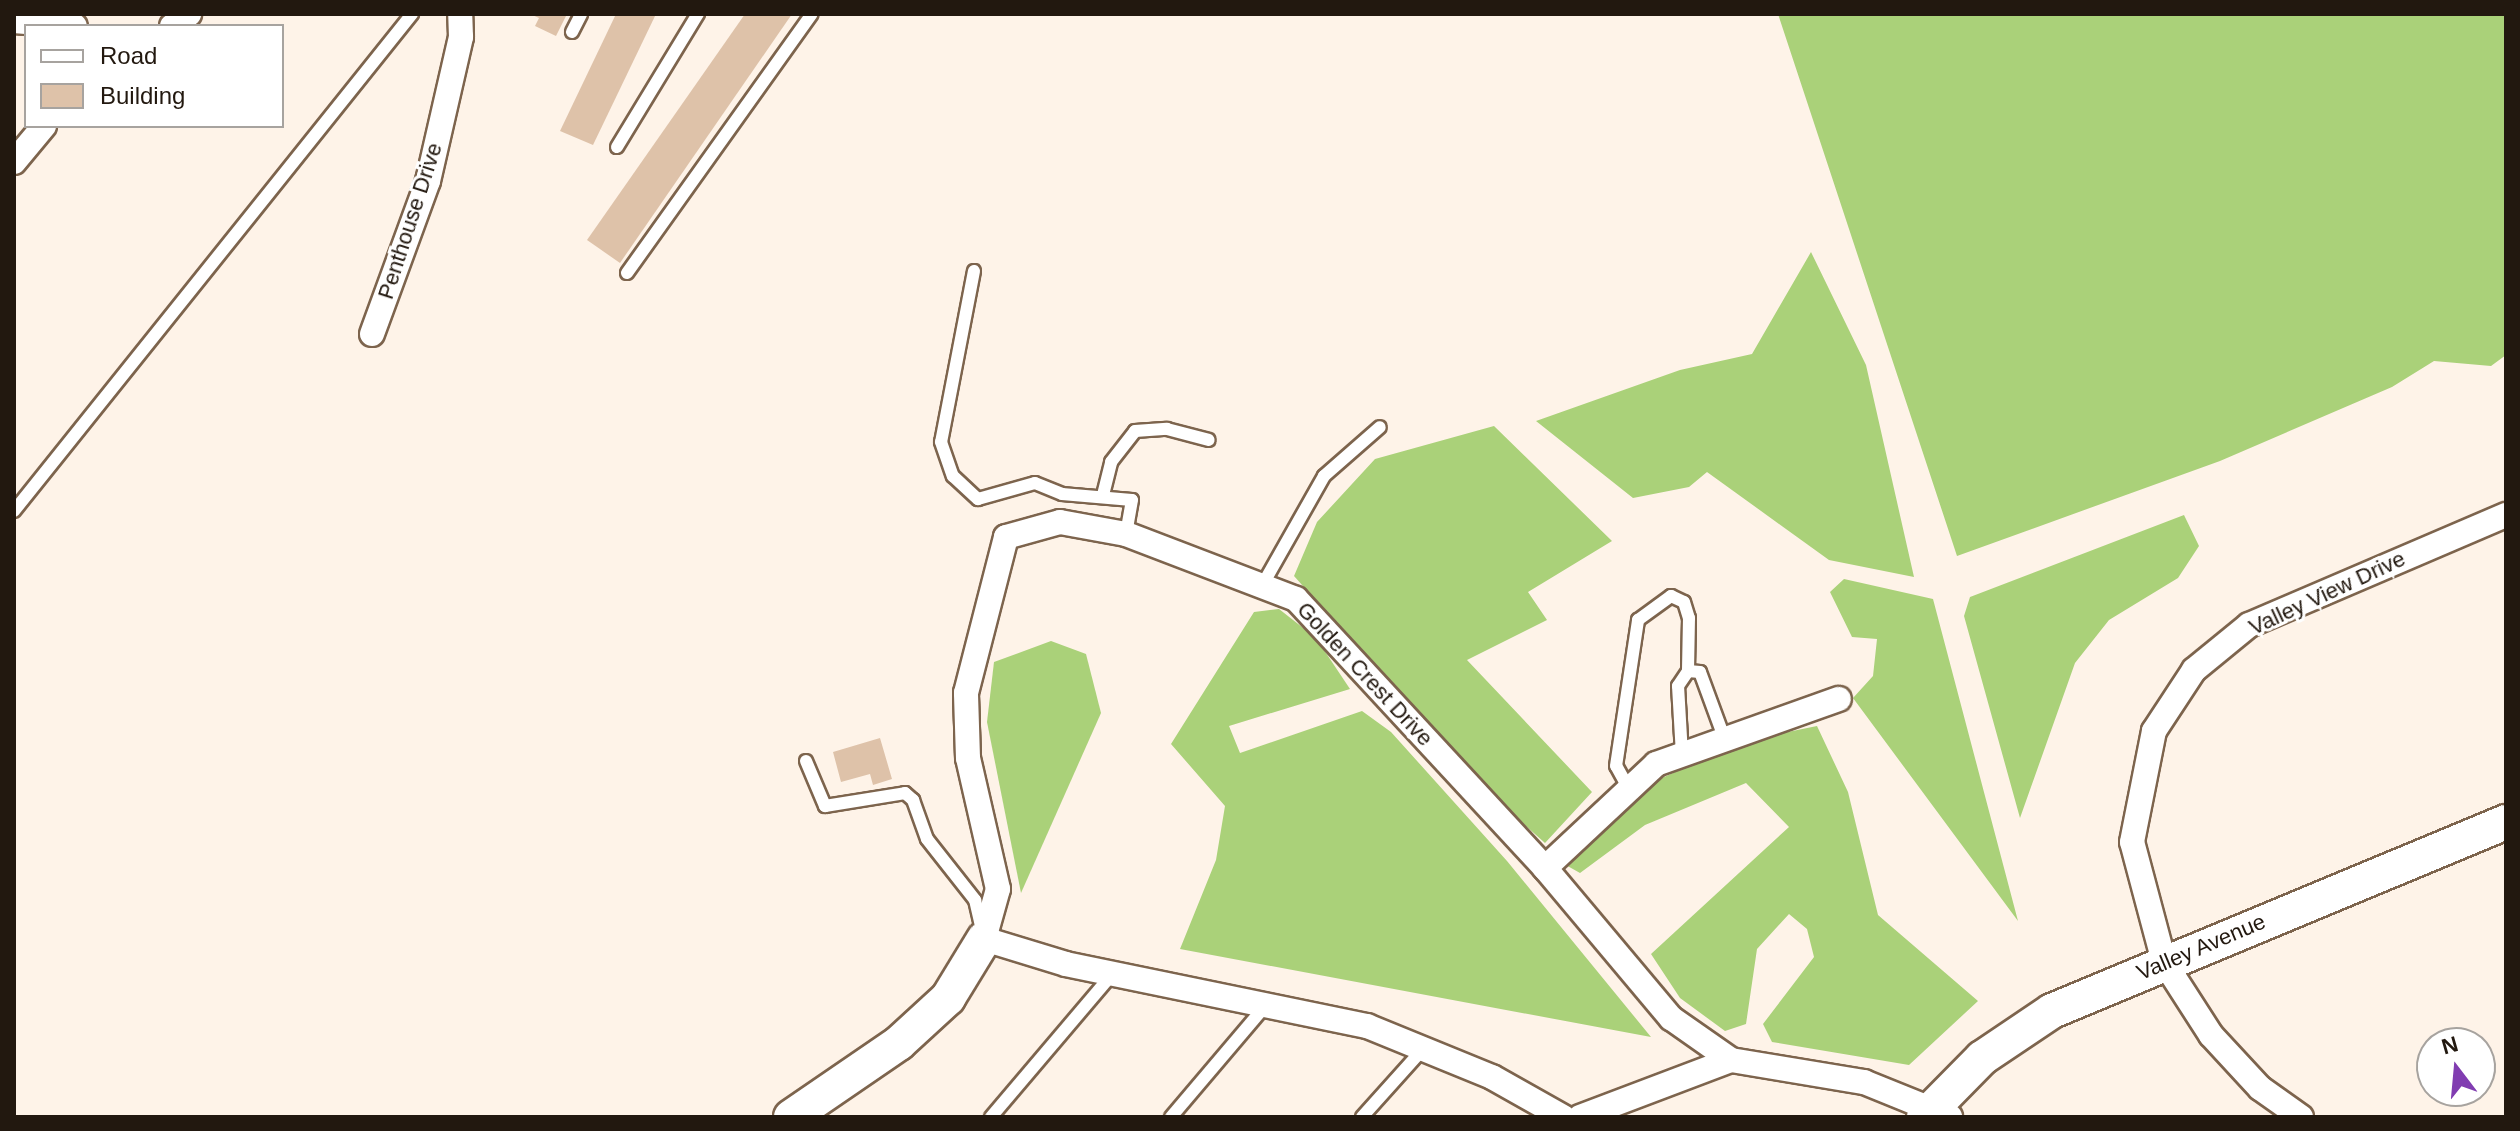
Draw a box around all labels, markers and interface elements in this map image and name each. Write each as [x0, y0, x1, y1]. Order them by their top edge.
legend [24, 24, 284, 128]
text: Road [100, 42, 157, 69]
text: Building [100, 82, 185, 109]
street label: Penthouse Drive [372, 140, 448, 302]
street label: Valley View Drive [2245, 545, 2409, 641]
street label: Golden Crest Drive [1292, 597, 1438, 751]
street label: Valley Avenue [2132, 908, 2270, 986]
north arrow [2416, 1027, 2496, 1107]
text: N [2439, 1031, 2461, 1060]

